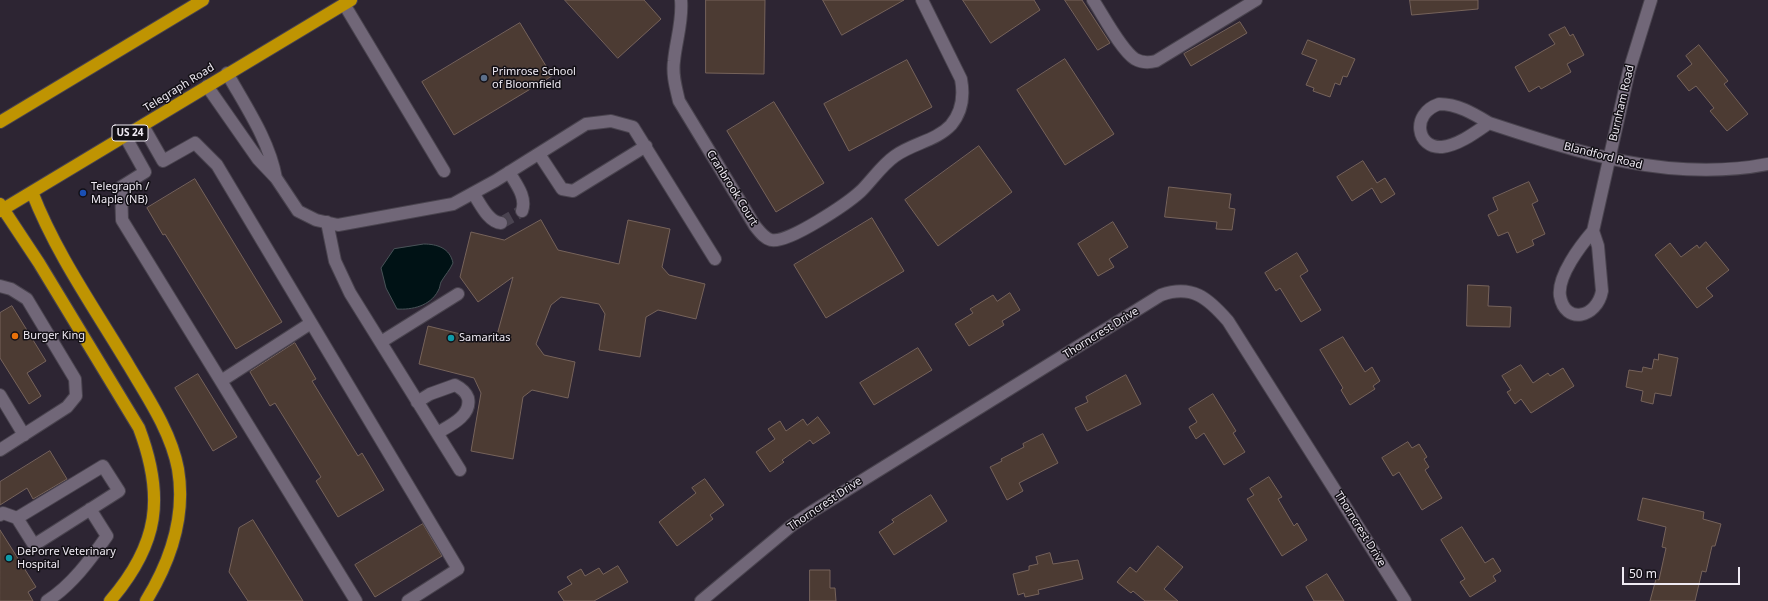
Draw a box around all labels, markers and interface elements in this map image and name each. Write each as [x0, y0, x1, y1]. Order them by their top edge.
street label: Telegraph Road [141, 61, 217, 115]
street label: Burnham Road [1607, 64, 1637, 142]
place label: Primrose School of Bloomfield [492, 65, 576, 91]
marker: Primrose School of Bloomfield [479, 73, 489, 83]
road number: US 24 [112, 125, 148, 141]
street label: Blandford Road [1562, 140, 1644, 172]
street label: Cranbrook Court [704, 148, 760, 228]
place label: Telegraph / Maple (NB) [91, 180, 149, 206]
marker: Telegraph / Maple (NB) [78, 188, 88, 198]
street label: Thorncrest Drive [1061, 305, 1141, 361]
place label: Burger King [23, 329, 85, 343]
marker: Burger King [10, 331, 20, 341]
place label: Samaritas [459, 331, 510, 345]
marker: Samaritas [446, 333, 456, 343]
street label: Thorncrest Drive [786, 474, 864, 534]
street label: Thorncrest Drive [1332, 489, 1388, 569]
place label: DePorre Veterinary Hospital [17, 545, 116, 571]
marker: DePorre Veterinary Hospital [4, 553, 14, 563]
scale bar [1624, 559, 1742, 585]
text: 50 m [1629, 565, 1657, 582]

